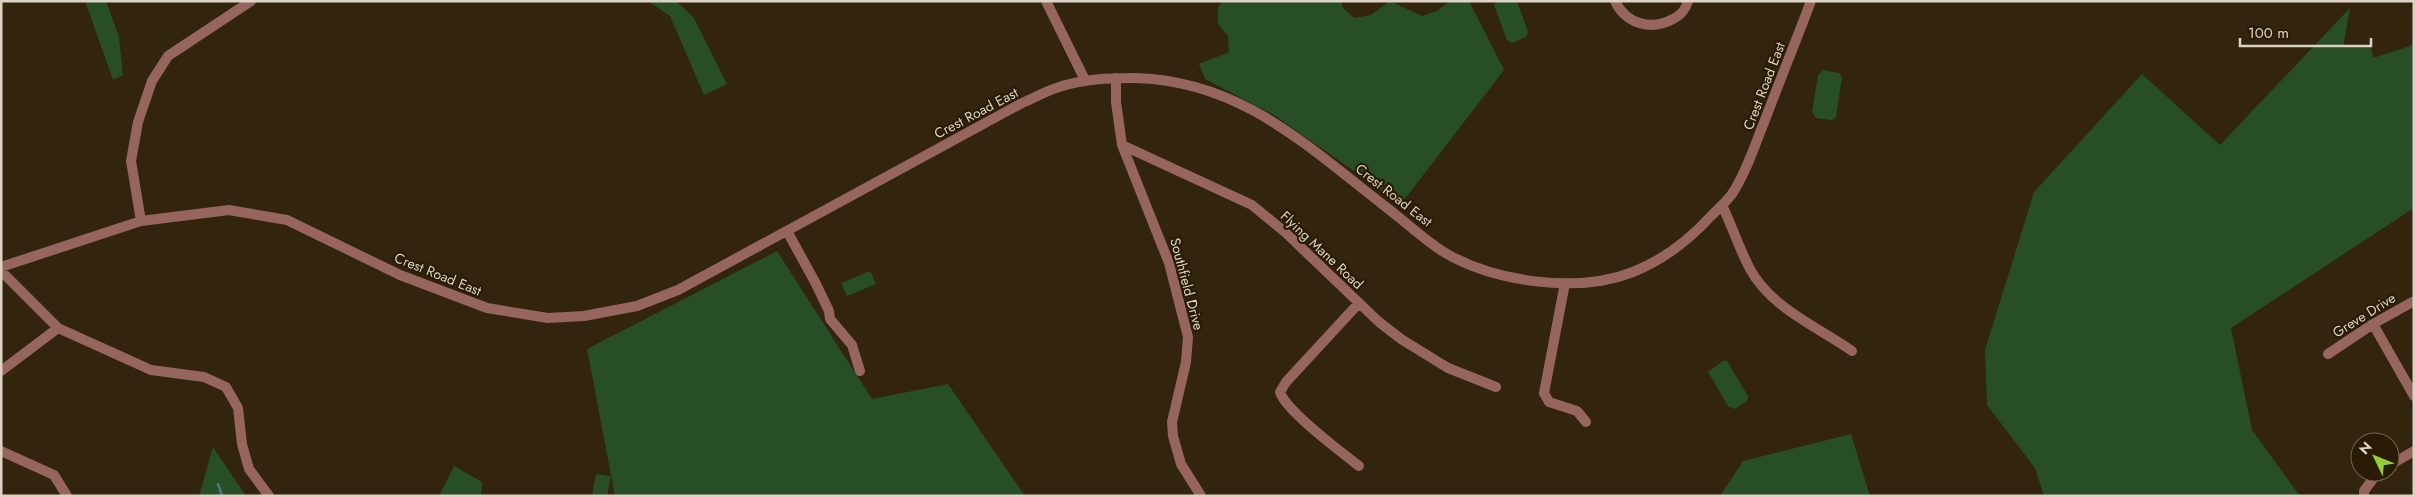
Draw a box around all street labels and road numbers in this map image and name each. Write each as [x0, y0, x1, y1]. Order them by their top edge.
street label: Crest Road East [1738, 39, 1790, 133]
street label: Crest Road East [930, 82, 1022, 144]
street label: Crest Road East [1351, 159, 1437, 232]
street label: Flying Mane Road [1276, 206, 1368, 294]
street label: Southfield Drive [1165, 236, 1209, 332]
street label: Crest Road East [391, 247, 485, 301]
street label: Greve Drive [2329, 288, 2399, 342]

